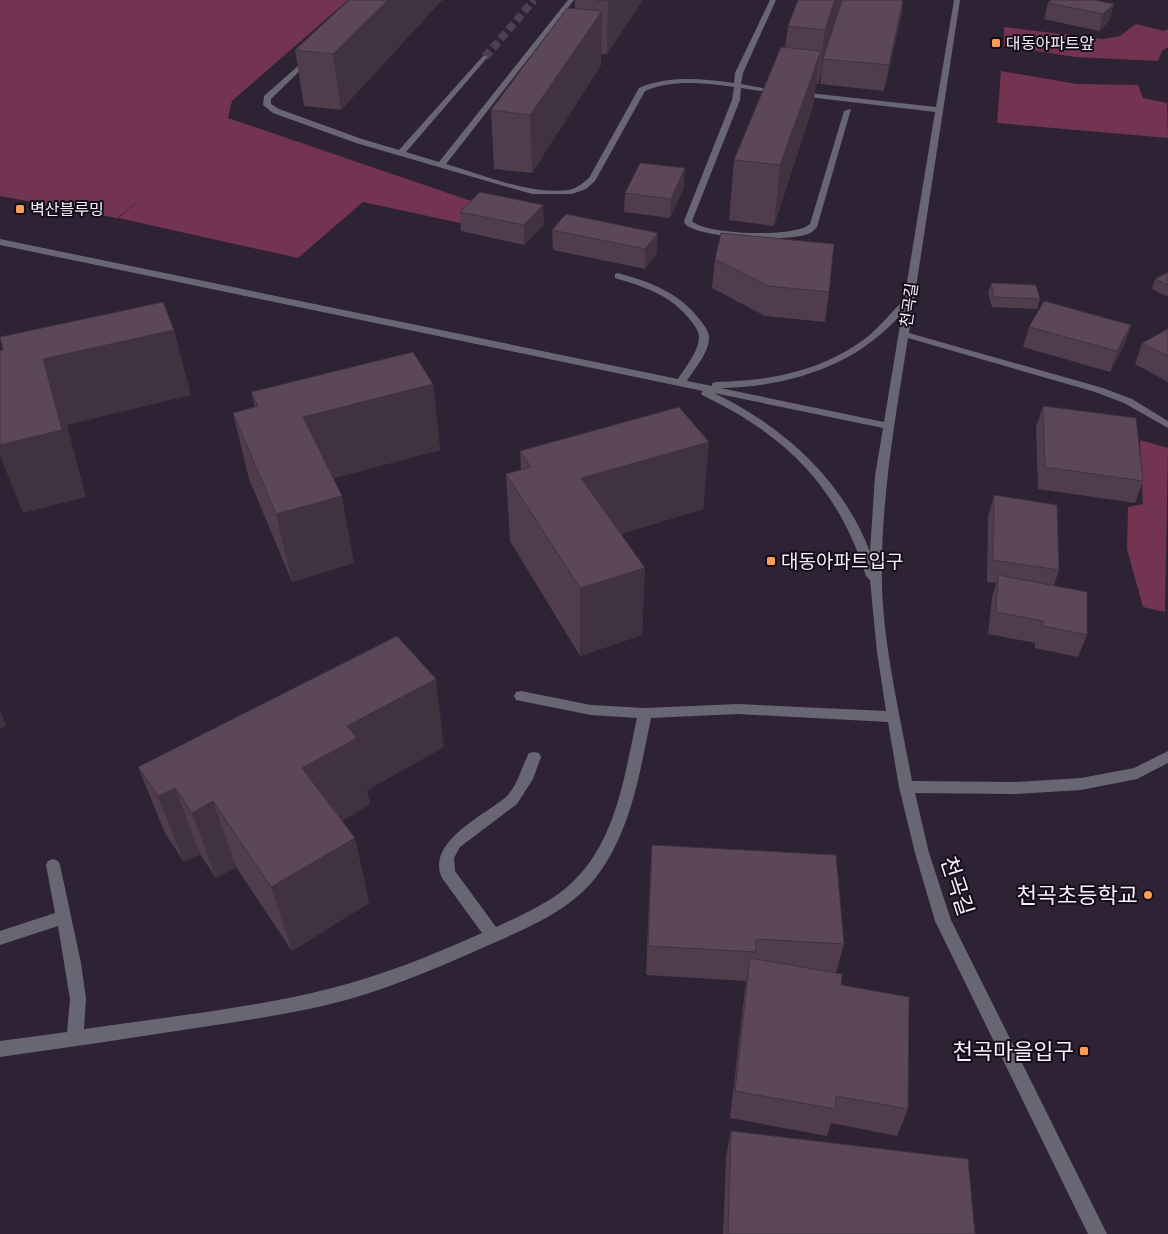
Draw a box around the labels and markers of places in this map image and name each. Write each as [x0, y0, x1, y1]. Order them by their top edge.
place label: 대동아파트앞 [1006, 34, 1095, 53]
marker: 대동아파트앞 [990, 37, 1002, 49]
place label: 벽산블루밍 [30, 200, 104, 219]
marker: 벽산블루밍 [14, 203, 26, 215]
place label: 대동아파트입구 [781, 550, 903, 573]
marker: 대동아파트입구 [765, 555, 777, 567]
place label: 천곡초등학교 [1017, 882, 1138, 909]
marker: 천곡초등학교 [1142, 889, 1154, 901]
place label: 천곡마을입구 [953, 1038, 1074, 1065]
marker: 천곡마을입구 [1078, 1045, 1090, 1057]

